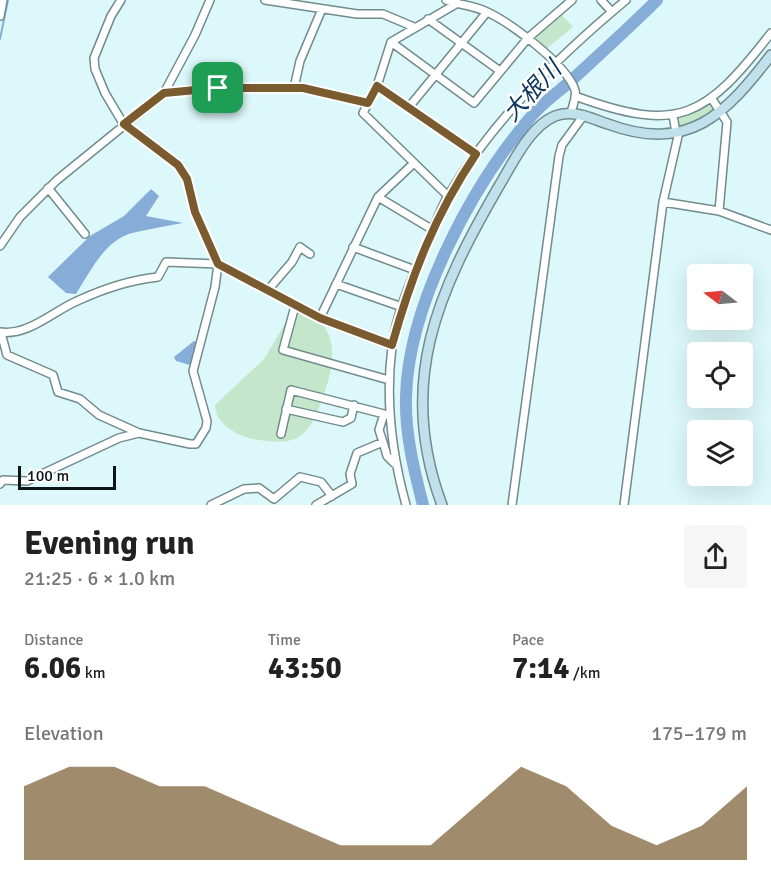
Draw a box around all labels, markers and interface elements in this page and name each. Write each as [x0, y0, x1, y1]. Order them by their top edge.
water label: 大根川 [496, 52, 570, 128]
pin [192, 62, 243, 113]
icon: arrive [201, 71, 234, 104]
north arrow [687, 264, 753, 330]
map controls [687, 264, 753, 486]
button: locate [687, 342, 753, 408]
button: layers [687, 420, 753, 486]
scale bar [18, 463, 116, 490]
text: 100 m [27, 466, 69, 486]
text: Evening run [24, 523, 194, 564]
button: share [684, 525, 747, 588]
text: 21:25 · 6 × 1.0 km [24, 566, 175, 591]
text: Distance [24, 630, 84, 650]
text: Time [268, 630, 301, 650]
text: Pace [512, 630, 544, 650]
text: 6.06 [24, 650, 81, 687]
text: 43:50 [268, 650, 342, 687]
text: 7:14 [512, 650, 569, 687]
text: km [81, 663, 106, 683]
text: /km [569, 663, 601, 683]
text: Elevation [24, 721, 104, 746]
text: 175–179 m [651, 721, 747, 746]

